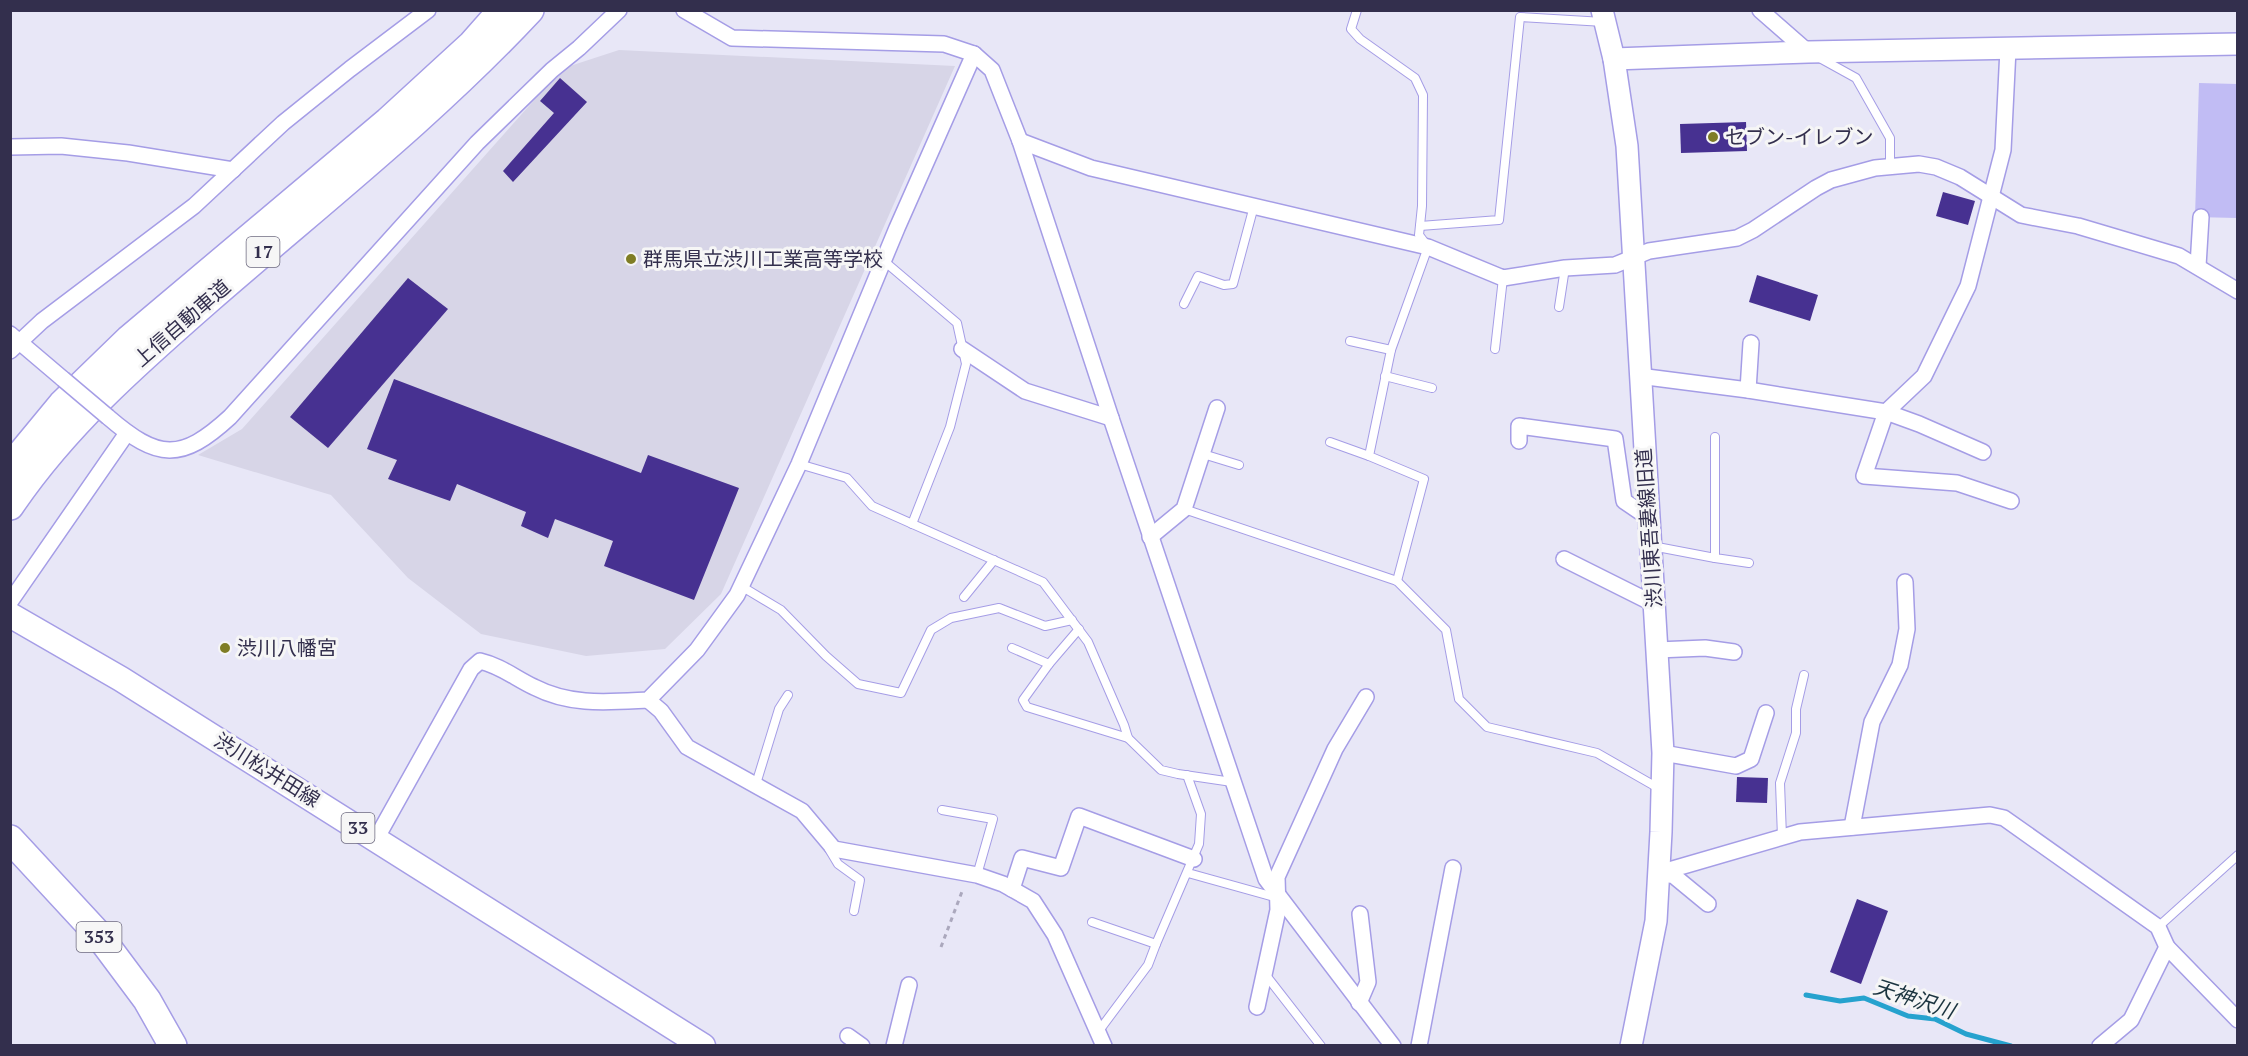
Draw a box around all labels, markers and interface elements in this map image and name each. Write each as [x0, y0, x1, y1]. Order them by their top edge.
place label: セブン-イレブン [1725, 123, 1874, 150]
marker: セブン-イレブン [1706, 130, 1720, 144]
road number: 17 [246, 237, 280, 267]
place label: 群馬県立渋川工業高等学校 [643, 245, 883, 272]
marker: 群馬県立渋川工業高等学校 [624, 252, 638, 266]
street label: 上信自動車道 [128, 273, 236, 372]
street label: 渋川東吾妻線旧道 [1629, 447, 1668, 609]
place label: 渋川八幡宮 [237, 634, 337, 661]
marker: 渋川八幡宮 [218, 641, 232, 655]
street label: 渋川松井田線 [209, 726, 325, 813]
road number: 33 [342, 813, 374, 843]
road number: 353 [76, 922, 122, 952]
water label: 天神沢川 [1870, 972, 1960, 1025]

